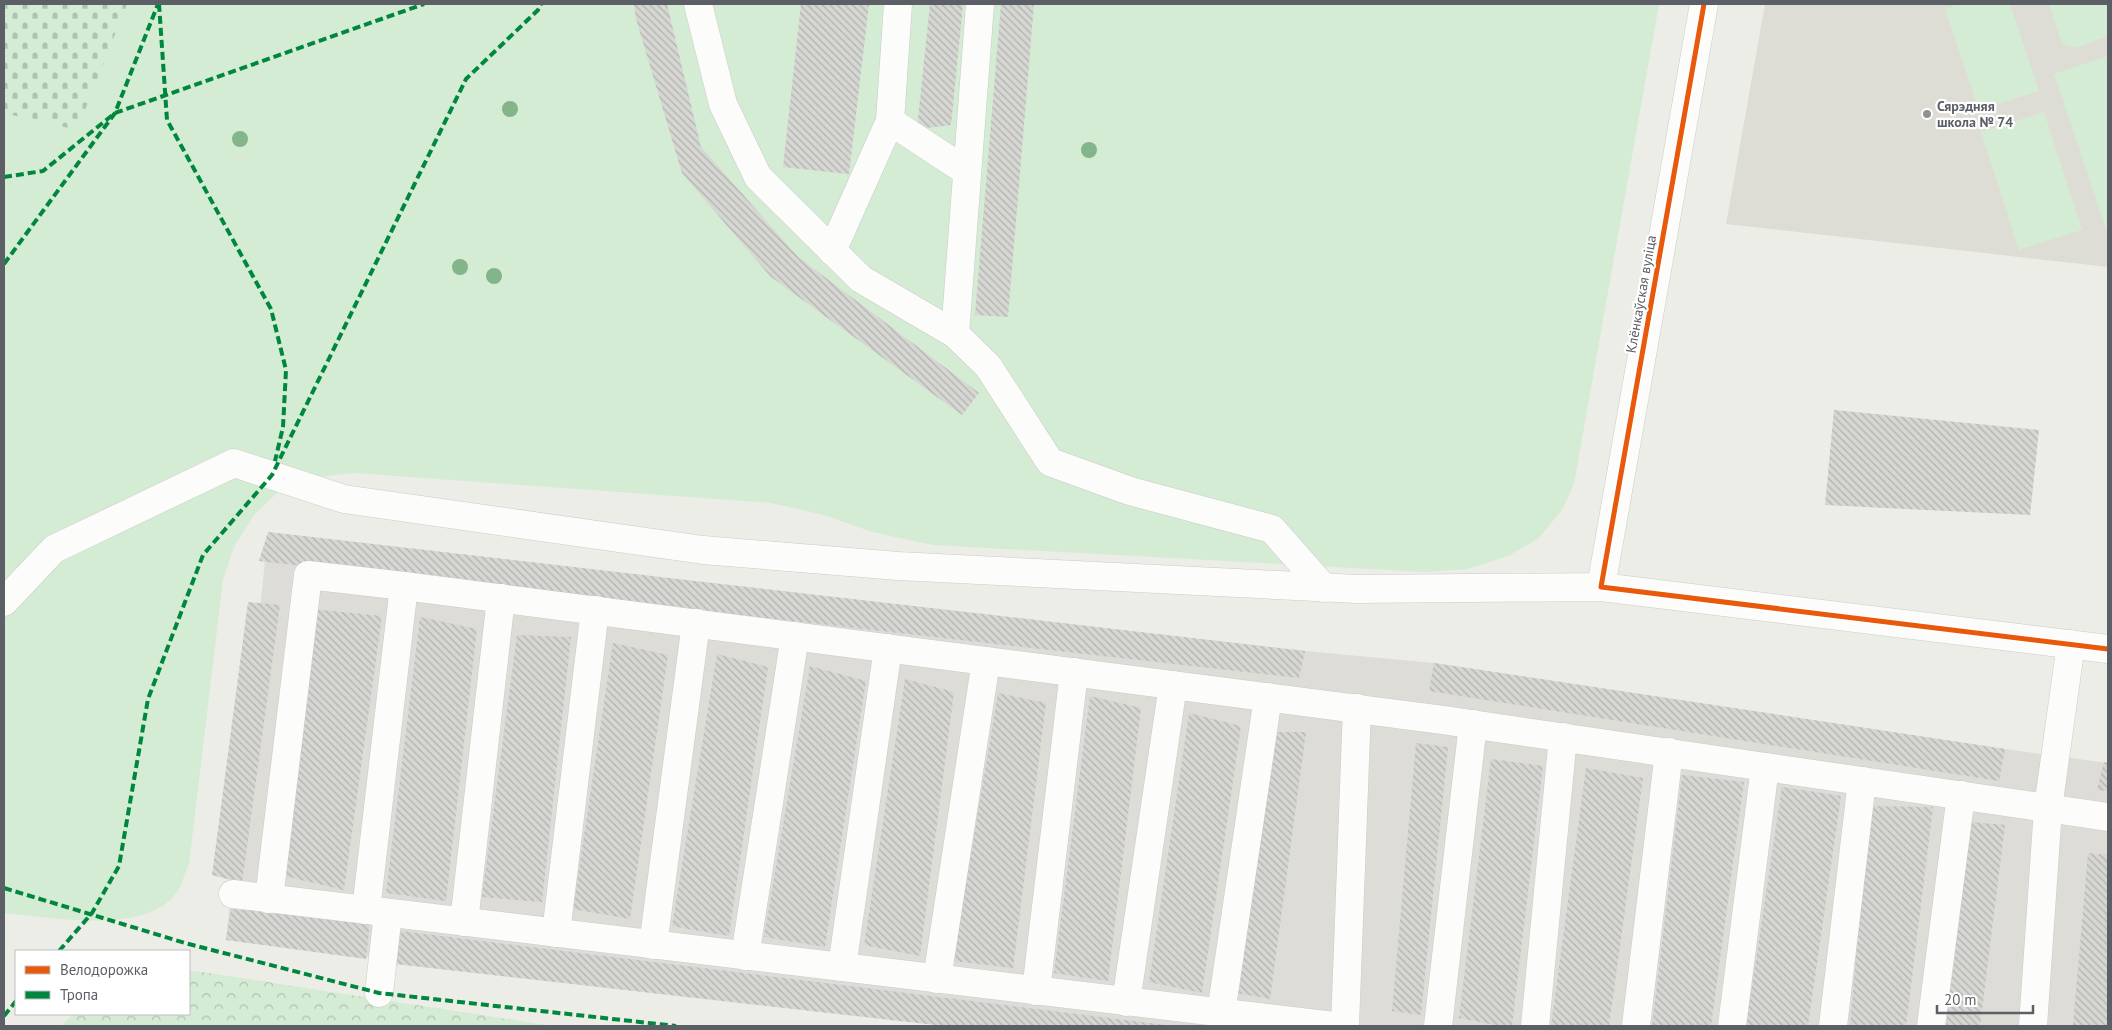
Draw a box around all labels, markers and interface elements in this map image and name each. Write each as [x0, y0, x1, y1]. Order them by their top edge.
place label: Сярэдняя школа № 74 [1937, 97, 2013, 131]
marker: Сярэдняя школа № 74 [1921, 108, 1933, 120]
street label: Клёнкаўская вуліца [1622, 234, 1660, 354]
legend [15, 950, 190, 1015]
text: Велодорожка [60, 960, 148, 979]
scale bar [1937, 982, 2033, 1014]
text: Тропа [60, 985, 98, 1004]
text: 20 m [1944, 990, 1977, 1009]

